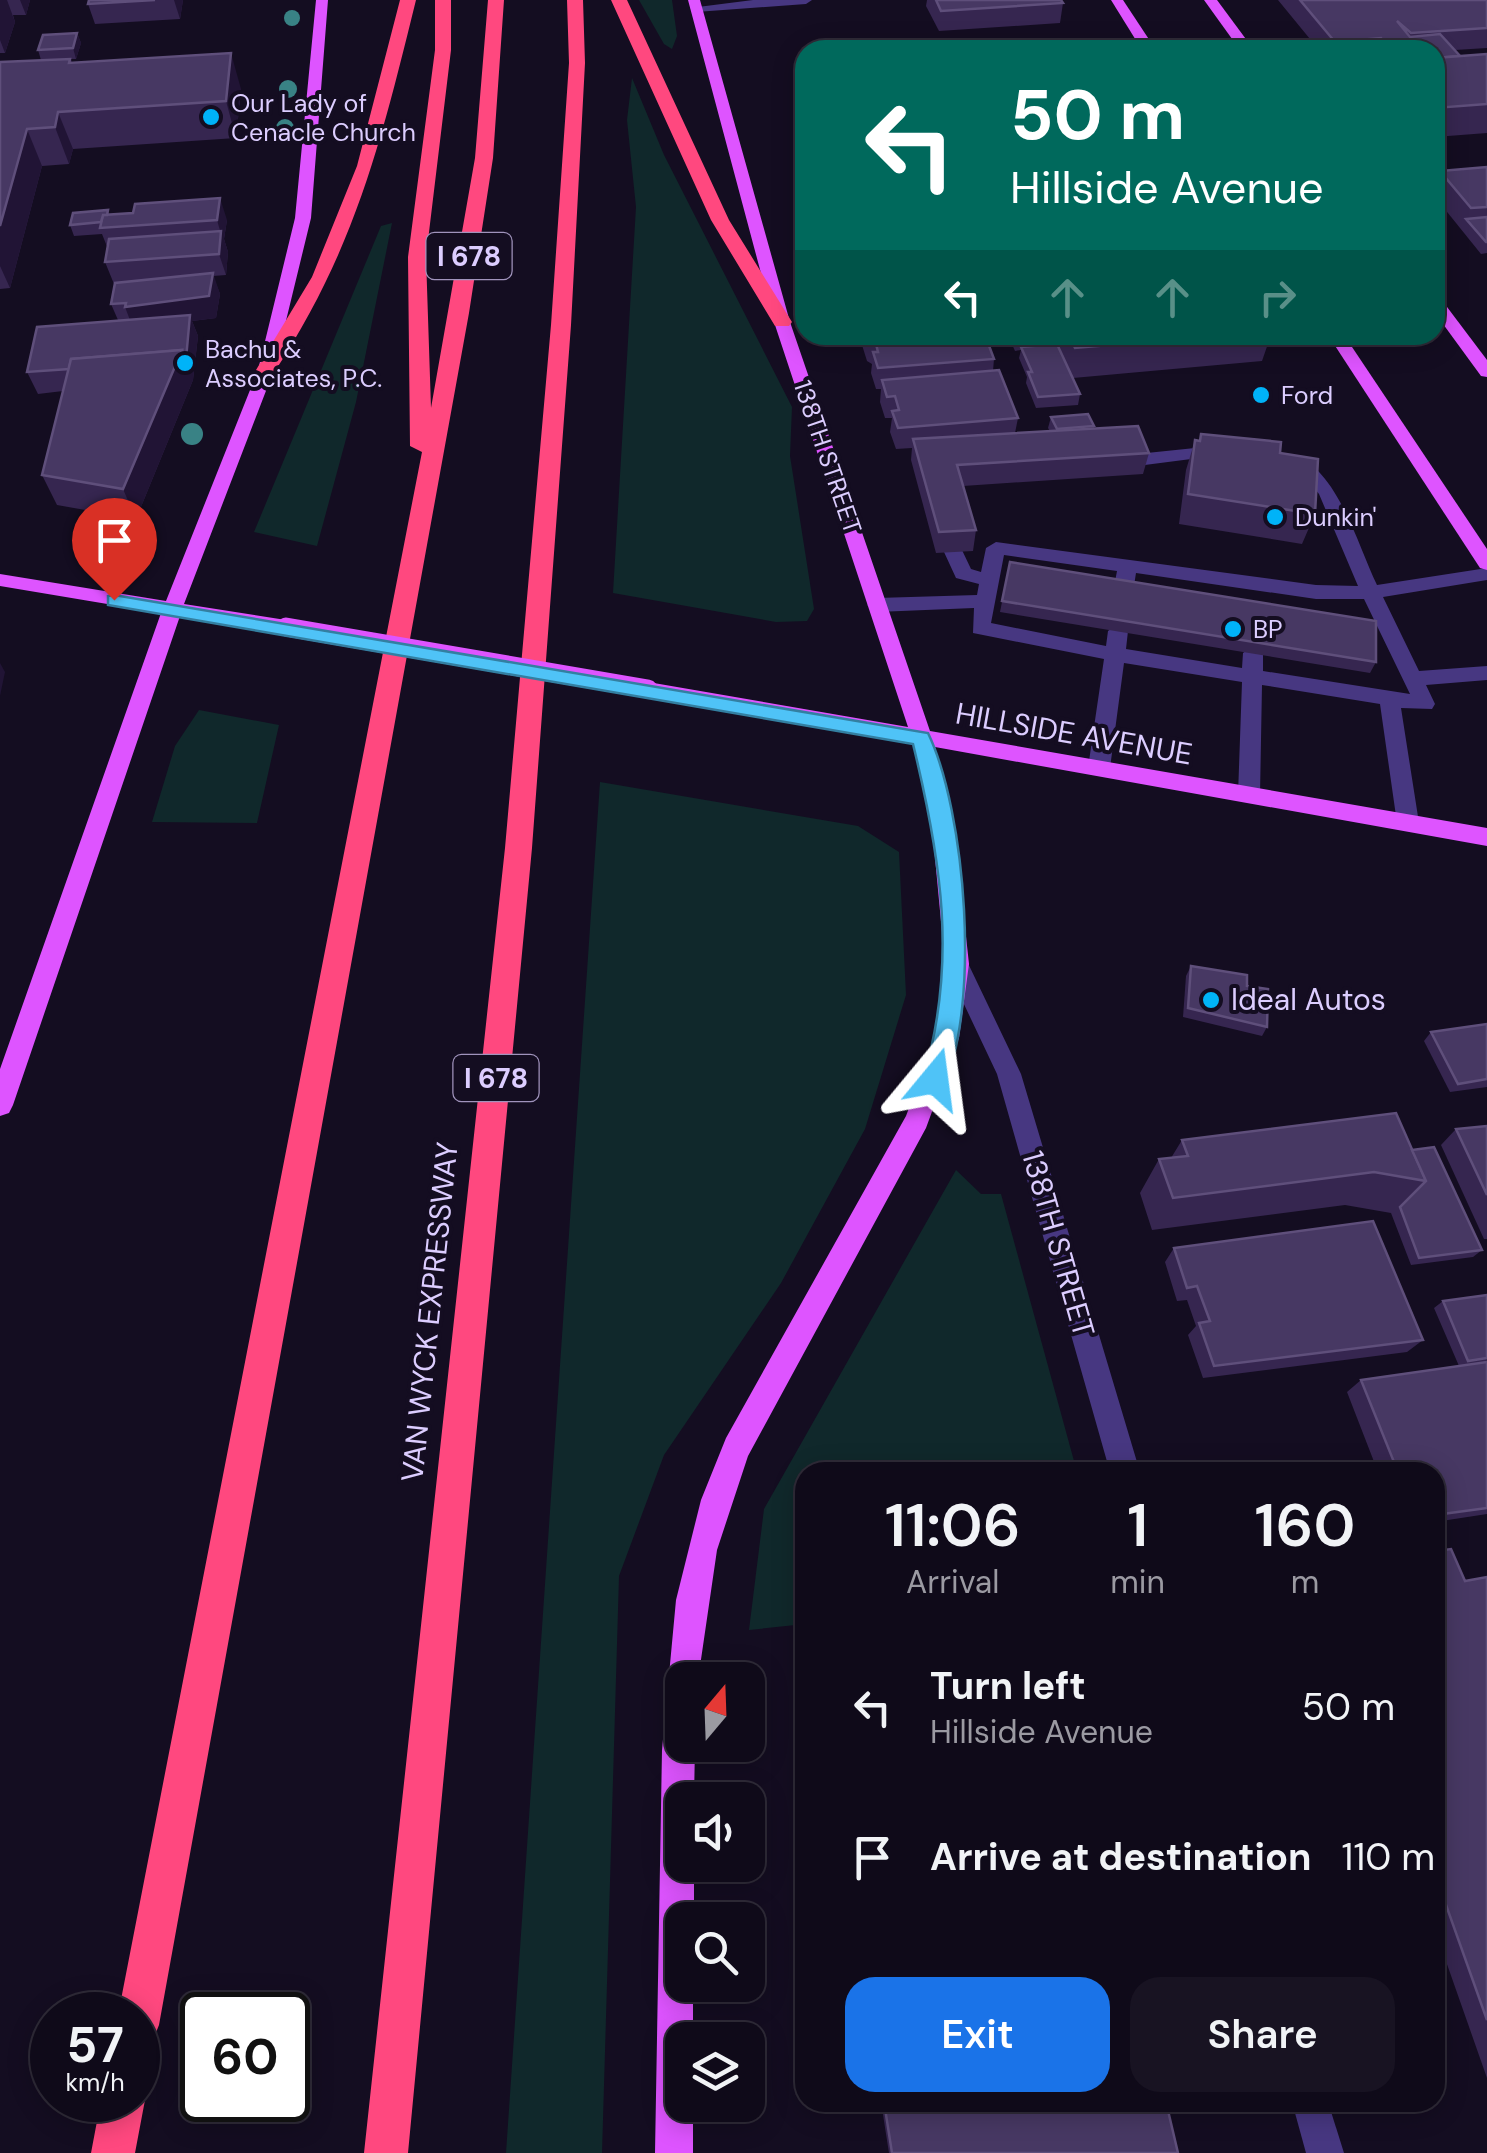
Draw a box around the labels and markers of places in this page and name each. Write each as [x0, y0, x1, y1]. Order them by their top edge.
place label: Our Lady of Cenacle Church [231, 87, 416, 149]
marker: Our Lady of Cenacle Church [200, 106, 222, 128]
place label: Bachu & Associates, P.C. [205, 333, 382, 395]
marker: Bachu & Associates, P.C. [174, 352, 196, 374]
place label: Ford [1281, 379, 1333, 412]
marker: Ford [1250, 384, 1272, 406]
pin [72, 498, 157, 601]
place label: Dunkin' [1295, 501, 1377, 534]
marker: Dunkin' [1264, 506, 1286, 528]
place label: BP [1253, 613, 1283, 646]
marker: BP [1222, 618, 1244, 640]
place label: Ideal Autos [1231, 980, 1386, 1019]
marker: Ideal Autos [1200, 989, 1222, 1011]

